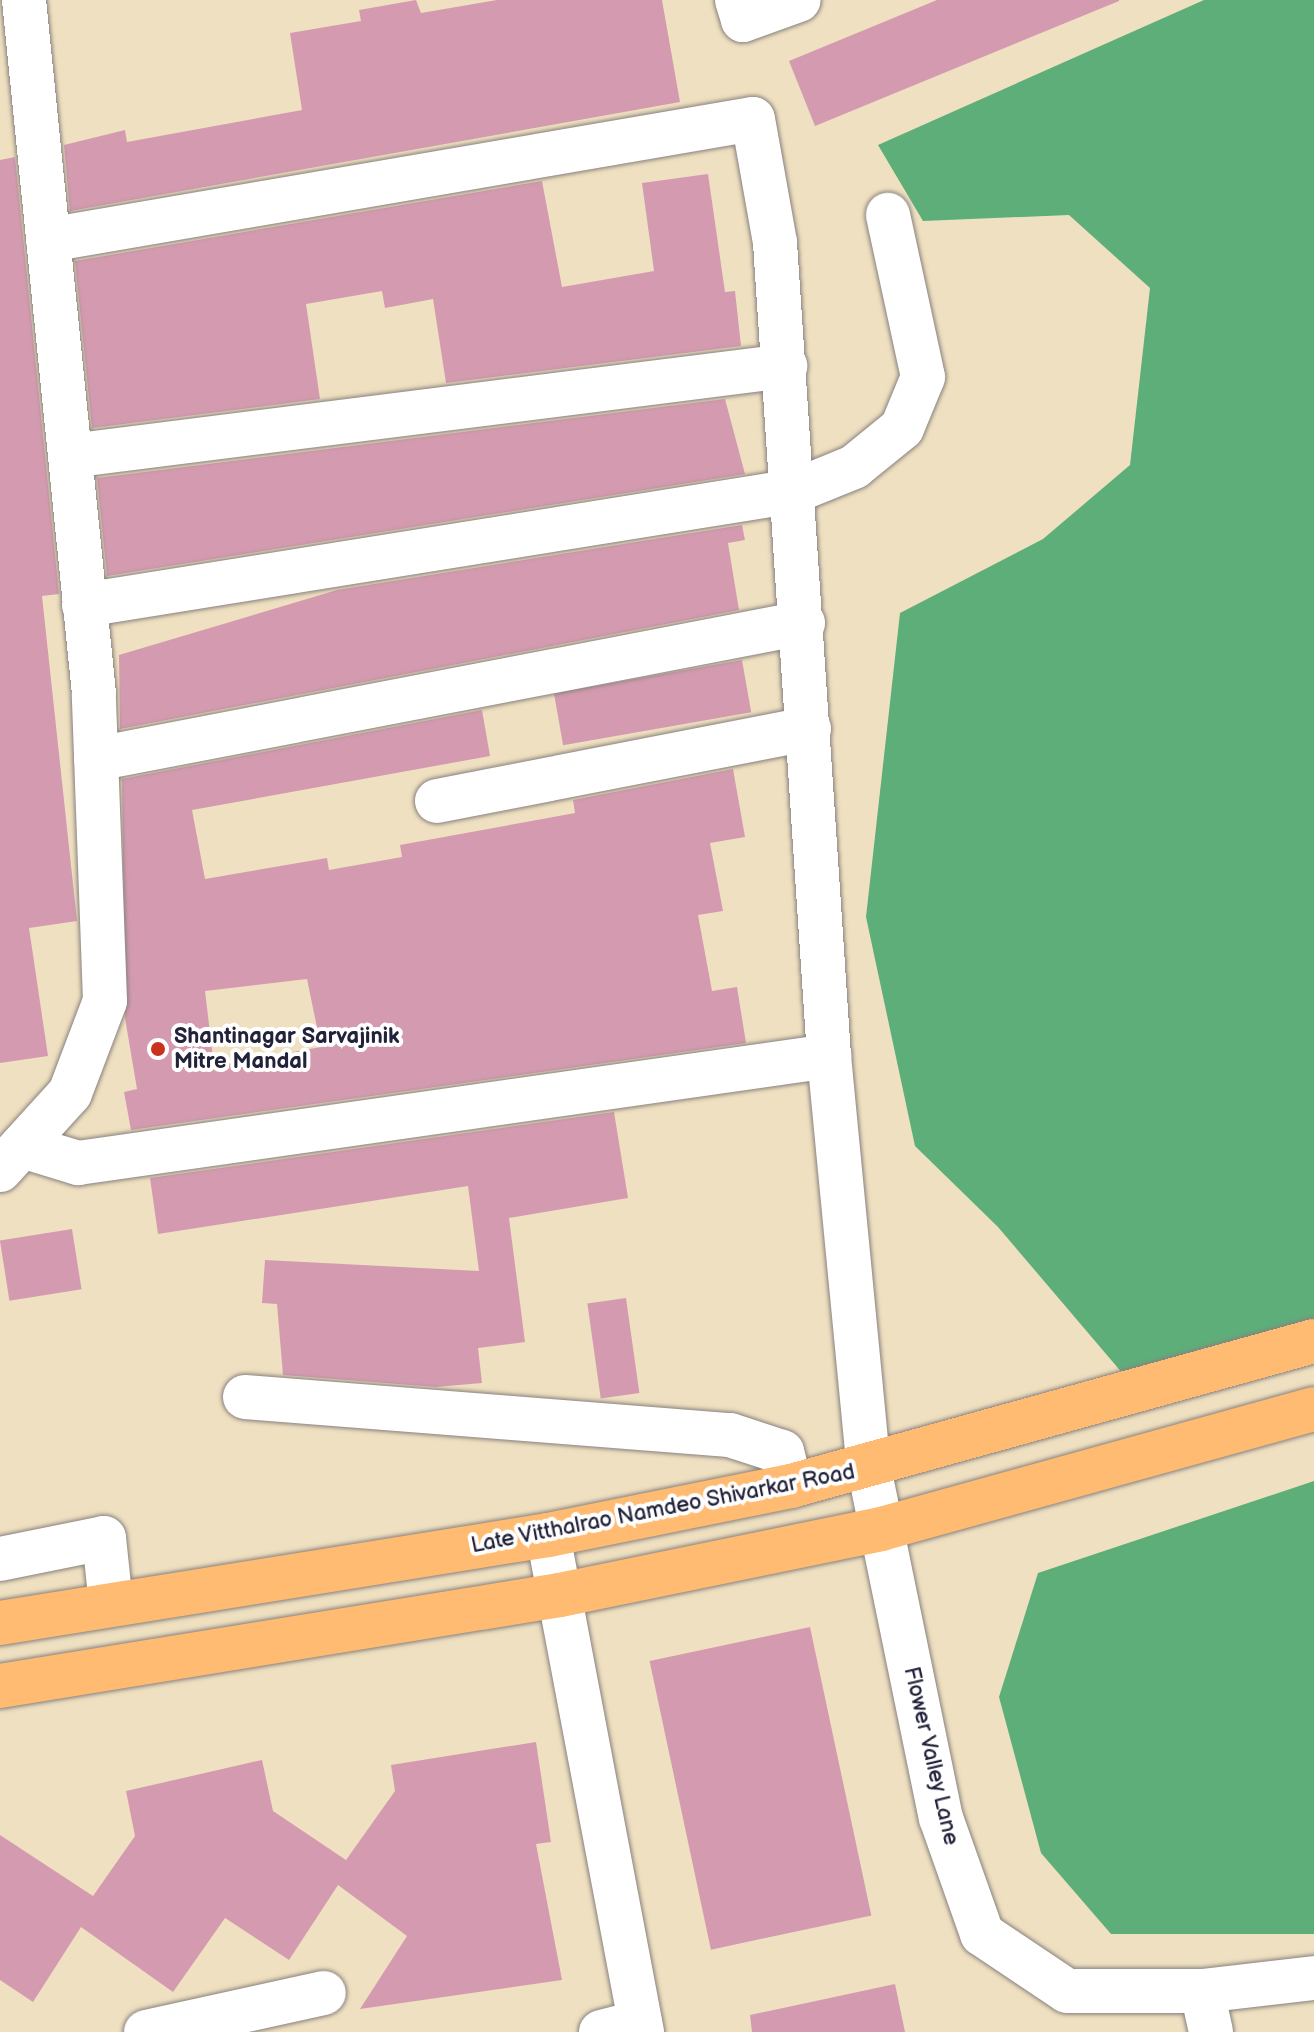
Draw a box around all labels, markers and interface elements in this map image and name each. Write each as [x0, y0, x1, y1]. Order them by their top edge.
place label: Shantinagar Sarvajinik Mitre Mandal [174, 1023, 400, 1074]
marker: Shantinagar Sarvajinik Mitre Mandal [149, 1040, 167, 1058]
street label: Late Vitthalrao Namdeo Shivarkar Road [468, 1459, 858, 1559]
street label: Flower Valley Lane [897, 1663, 965, 1849]

